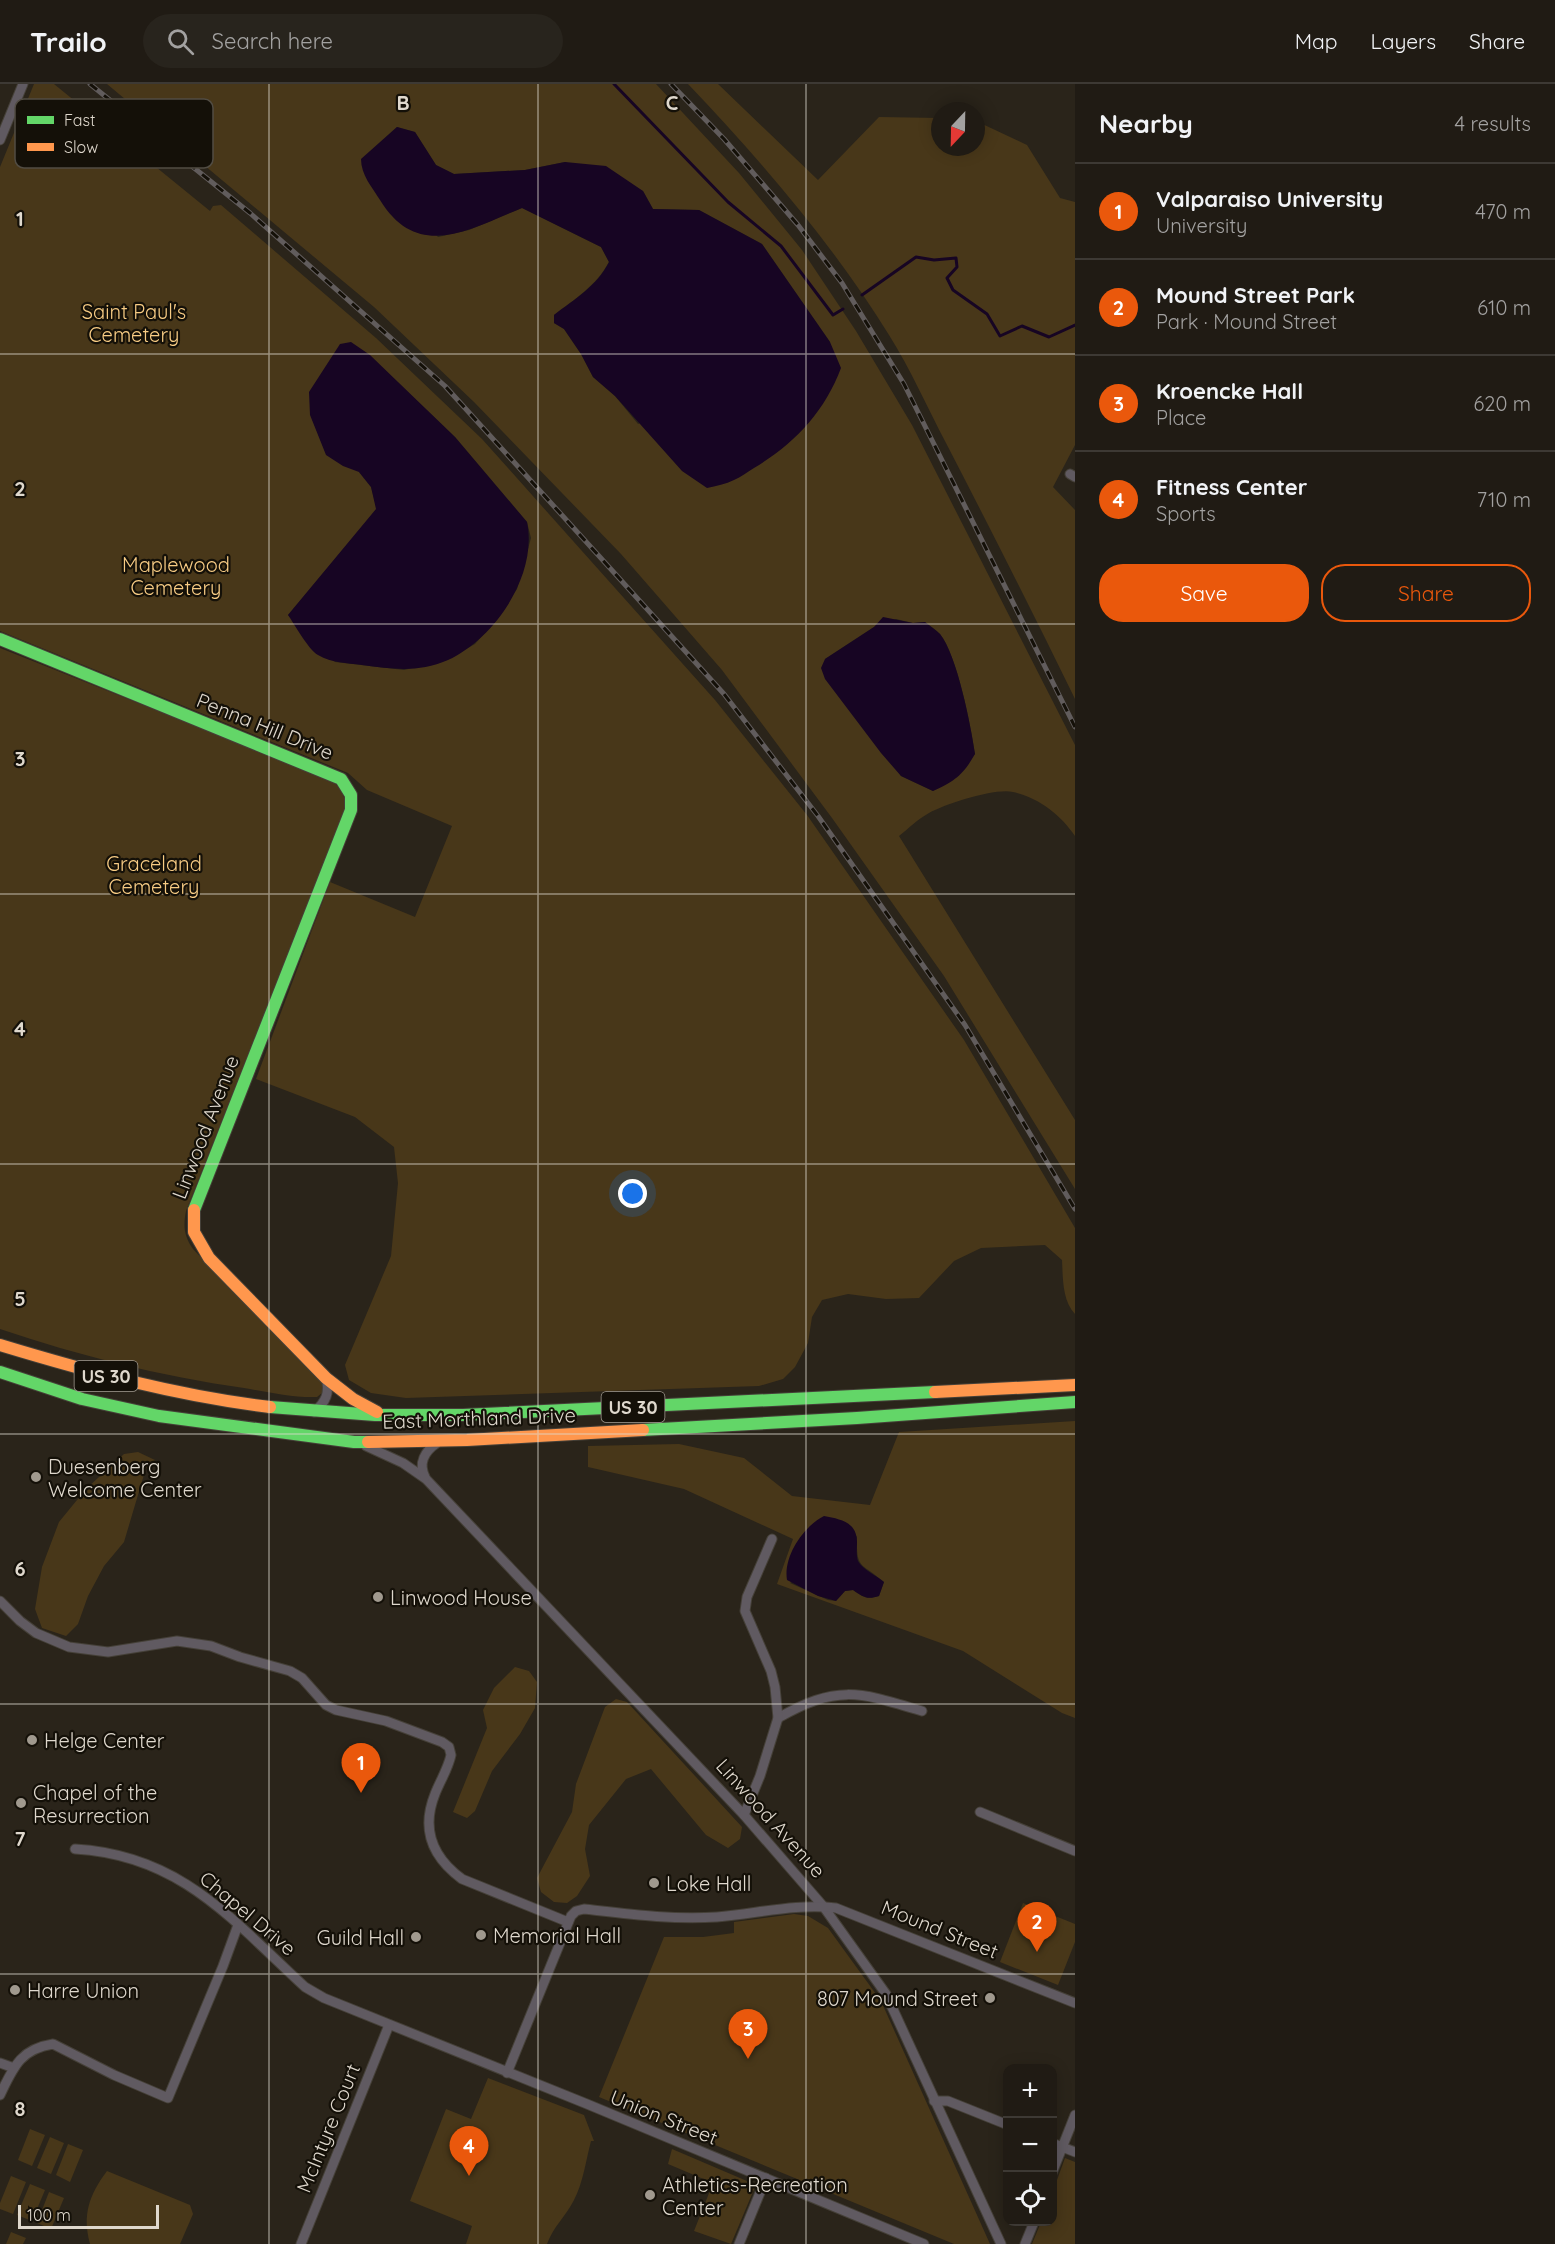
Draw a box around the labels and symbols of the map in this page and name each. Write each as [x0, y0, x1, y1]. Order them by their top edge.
text: B [396, 90, 410, 115]
text: C [666, 90, 679, 115]
legend [15, 99, 213, 168]
north arrow [931, 102, 985, 156]
text: Fast [64, 110, 95, 130]
text: Slow [64, 137, 98, 157]
text: 1 [16, 206, 24, 231]
park label: Saint Paul's Cemetery [82, 299, 186, 347]
text: 2 [14, 476, 26, 501]
park label: Maplewood Cemetery [122, 552, 230, 600]
street label: Penna Hill Drive [193, 687, 337, 765]
text: 3 [15, 746, 25, 771]
park label: Graceland Cemetery [106, 851, 202, 899]
text: 4 [14, 1016, 26, 1041]
street label: Linwood Avenue [166, 1052, 244, 1202]
your location [618, 1179, 647, 1208]
text: 5 [14, 1286, 26, 1311]
road number: US 30 [74, 1361, 138, 1391]
road number: US 30 [602, 1392, 664, 1422]
street label: East Morthland Drive [382, 1402, 576, 1434]
place label: Duesenberg Welcome Center [48, 1454, 202, 1502]
marker: Duesenberg Welcome Center [29, 1470, 43, 1484]
text: 6 [14, 1556, 26, 1581]
place label: Linwood House [390, 1585, 532, 1610]
marker: Linwood House [371, 1590, 385, 1604]
place label: Helge Center [44, 1728, 165, 1753]
marker: Helge Center [25, 1733, 39, 1747]
pin: 1 [342, 1744, 380, 1793]
street label: Linwood Avenue [711, 1753, 831, 1883]
place label: Chapel of the Resurrection [33, 1780, 157, 1828]
marker: Chapel of the Resurrection [14, 1796, 28, 1810]
text: 7 [15, 1826, 26, 1851]
street label: Chapel Drive [195, 1865, 301, 1961]
place label: Loke Hall [666, 1871, 751, 1896]
marker: Loke Hall [647, 1876, 661, 1890]
street label: Mound Street [878, 1894, 1002, 1964]
pin: 2 [1018, 1902, 1056, 1952]
place label: Memorial Hall [493, 1923, 621, 1948]
place label: Guild Hall [317, 1925, 404, 1950]
marker: Memorial Hall [474, 1928, 488, 1942]
marker: Guild Hall [409, 1930, 423, 1944]
place label: Harre Union [27, 1978, 139, 2003]
marker: Harre Union [8, 1983, 22, 1997]
place label: 807 Mound Street [817, 1986, 978, 2011]
marker: 807 Mound Street [983, 1991, 997, 2005]
pin: 3 [728, 2010, 768, 2059]
street label: McIntyre Court [291, 2060, 365, 2196]
street label: Union Street [607, 2084, 722, 2150]
text: 8 [15, 2096, 26, 2121]
pin: 4 [450, 2126, 488, 2176]
place label: Athletics-Recreation Center [662, 2172, 848, 2220]
marker: Athletics-Recreation Center [643, 2188, 657, 2202]
scale bar [18, 2202, 159, 2230]

